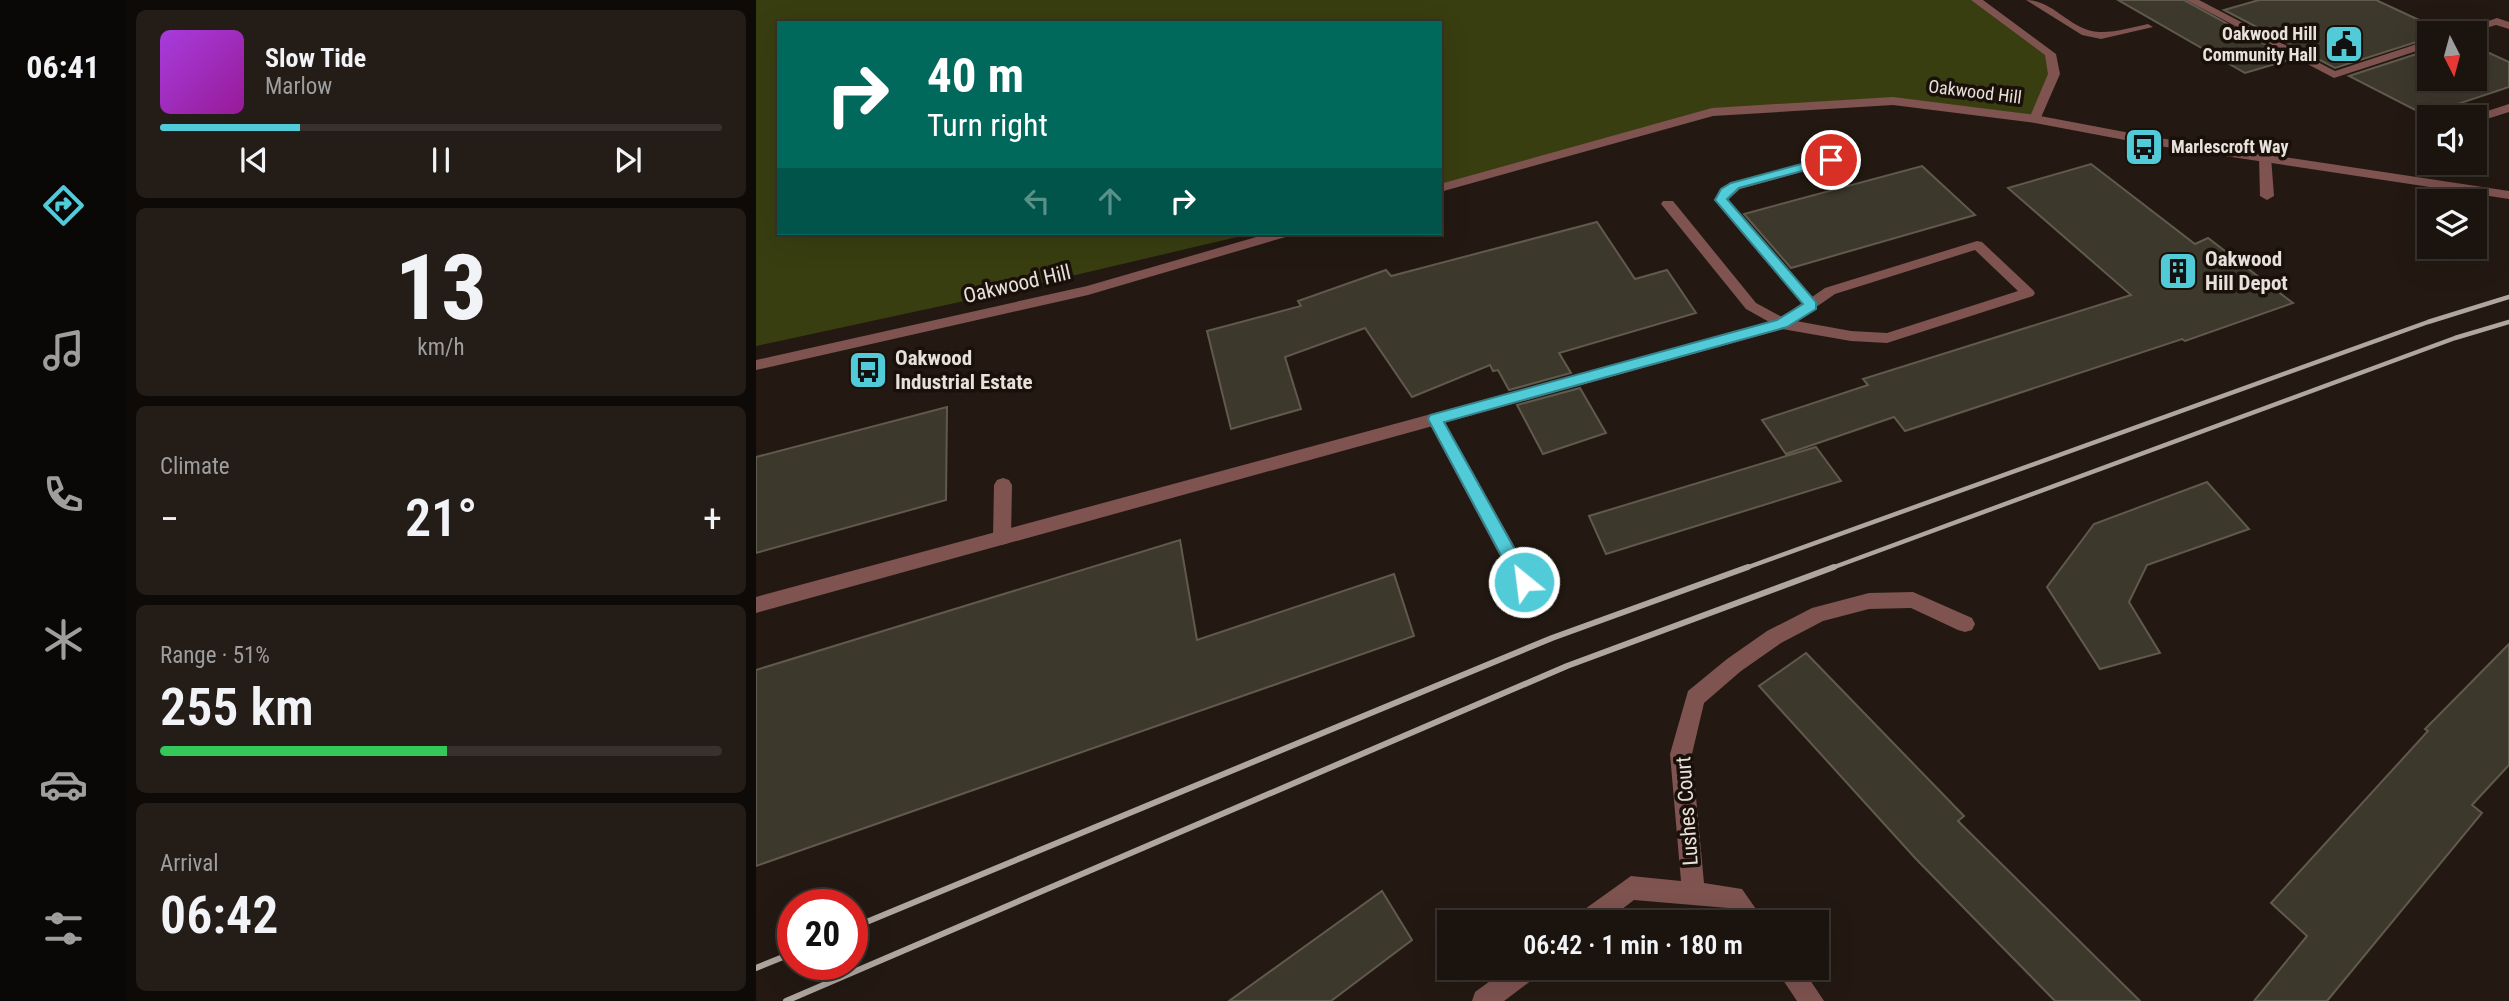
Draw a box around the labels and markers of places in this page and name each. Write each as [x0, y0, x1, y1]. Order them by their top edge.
place label: Oakwood Hill Community Hall [2203, 23, 2317, 65]
public building icon: Oakwood Hill Community Hall [2323, 23, 2365, 65]
bus stop icon: Marlescroft Way [2123, 126, 2165, 168]
pin [1801, 130, 1861, 190]
place label: Marlescroft Way [2171, 136, 2288, 157]
place label: Oakwood Hill Depot [2205, 247, 2288, 295]
building icon: Oakwood Hill Depot [2157, 250, 2199, 292]
place label: Oakwood Industrial Estate [895, 346, 1033, 394]
bus stop icon: Oakwood Industrial Estate [847, 349, 889, 391]

